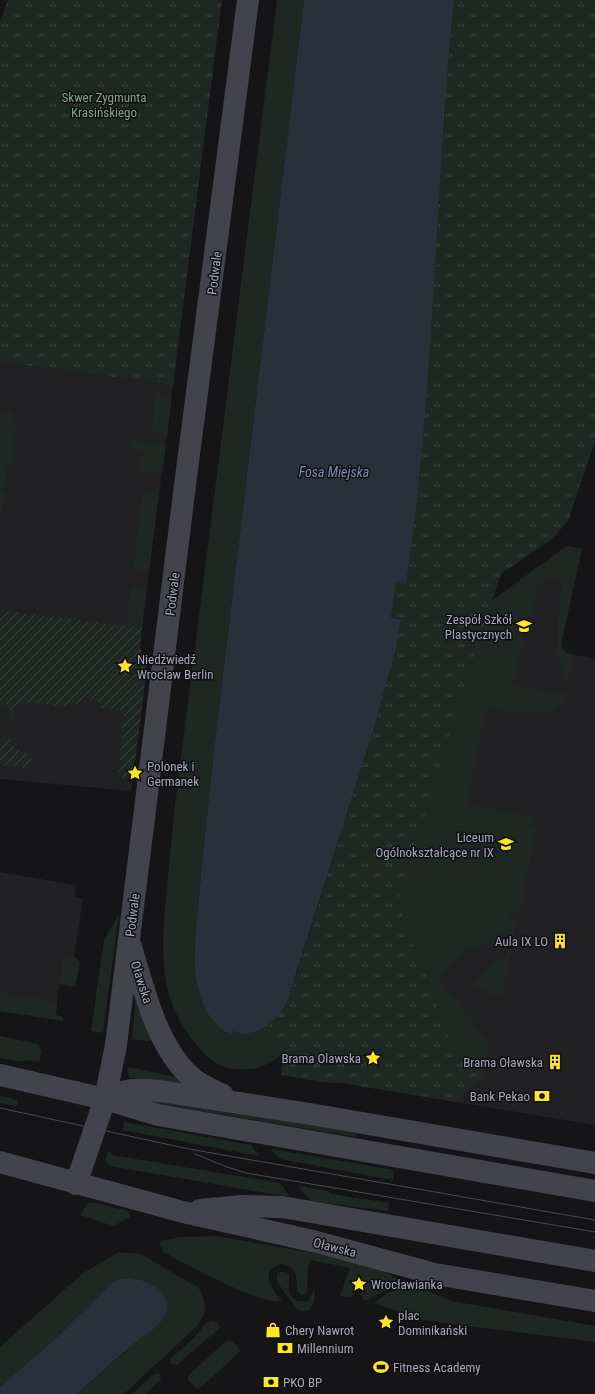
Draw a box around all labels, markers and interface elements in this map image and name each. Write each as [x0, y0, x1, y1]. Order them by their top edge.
park label: Skwer Zygmunta Krasińskiego [62, 90, 146, 120]
street label: Podwale [204, 250, 225, 296]
water label: Fosa Miejska [299, 464, 369, 480]
street label: Podwale [162, 571, 183, 617]
place label: Zespół Szkół Plastycznych [445, 612, 512, 642]
school or university icon: Zespół Szkół Plastycznych [515, 617, 533, 635]
place label: Niedźwiedź Wrocław Berlin [137, 652, 213, 682]
place icon: Niedźwiedź Wrocław Berlin [116, 657, 134, 675]
place label: Polonek i Germanek [147, 759, 199, 789]
place icon: Polonek i Germanek [126, 764, 144, 782]
place label: Liceum Ogólnokształcące nr IX [376, 830, 494, 860]
school or university icon: Liceum Ogólnokształcące nr IX [497, 835, 515, 853]
street label: Podwale [122, 892, 143, 938]
building icon: Aula IX LO [551, 932, 569, 950]
place label: Aula IX LO [495, 934, 548, 949]
street label: Oławska [128, 959, 155, 1005]
place icon: Brama Olawska [364, 1049, 382, 1067]
place label: Brama Olawska [281, 1051, 361, 1066]
building icon: Brama Oławska [546, 1053, 564, 1071]
place label: Brama Oławska [463, 1055, 543, 1070]
bank icon: Bank Pekao [533, 1087, 551, 1105]
place label: Bank Pekao [470, 1089, 530, 1104]
street label: Oławska [312, 1235, 358, 1260]
place icon: Wrocławianka [350, 1275, 368, 1293]
place label: Wrocławianka [371, 1277, 443, 1292]
place label: plac Dominikański [398, 1308, 467, 1338]
place icon: plac Dominikański [377, 1313, 395, 1331]
shop icon: Chery Nawrot [264, 1321, 282, 1339]
place label: Chery Nawrot [285, 1323, 354, 1338]
bank icon: Millennium [276, 1339, 294, 1357]
place label: Millennium [297, 1341, 354, 1356]
sports icon: Fitness Academy [372, 1358, 390, 1376]
place label: Fitness Academy [393, 1360, 481, 1375]
bank icon: PKO BP [262, 1373, 280, 1391]
place label: PKO BP [283, 1375, 322, 1390]

